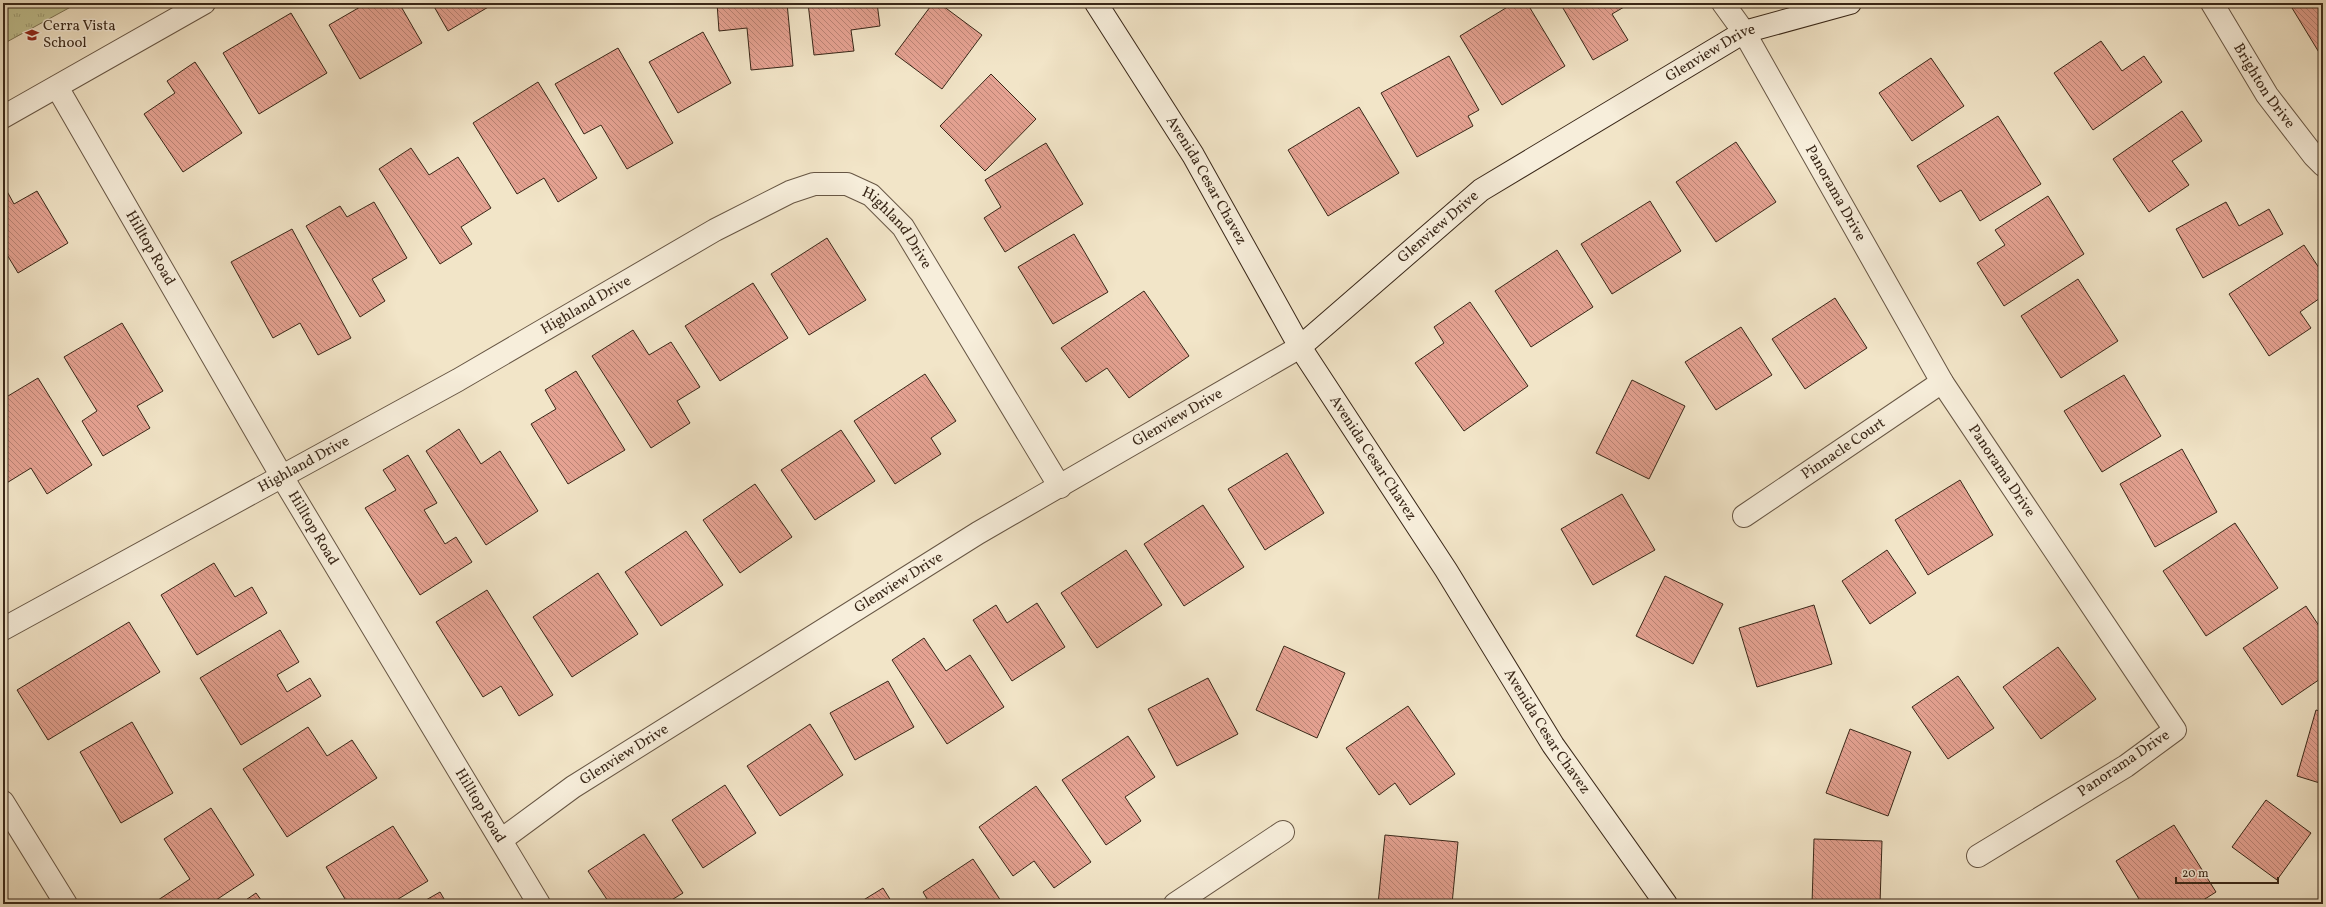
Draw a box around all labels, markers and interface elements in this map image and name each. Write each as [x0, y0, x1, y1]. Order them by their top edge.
place label: Cerra Vista School [43, 16, 116, 54]
street label: Glenview Drive [1661, 19, 1758, 87]
school or university icon: Cerra Vista School [24, 27, 40, 43]
street label: Brighton Drive [2228, 39, 2300, 133]
street label: Avenida Cesar Chavez [1160, 112, 1252, 249]
street label: Panorama Drive [1800, 141, 1871, 245]
street label: Highland Drive [859, 182, 937, 273]
street label: Glenview Drive [1393, 186, 1483, 268]
street label: Hilltop Road [120, 207, 180, 289]
street label: Highland Drive [537, 271, 635, 340]
street label: Glenview Drive [1129, 383, 1227, 452]
street label: Avenida Cesar Chavez [1324, 392, 1421, 525]
street label: Pinnacle Court [1797, 413, 1890, 485]
street label: Panorama Drive [1963, 421, 2040, 521]
street label: Highland Drive [254, 431, 353, 498]
street label: Hilltop Road [282, 487, 343, 569]
street label: Glenview Drive [850, 547, 947, 618]
street label: Avenida Cesar Chavez [1498, 665, 1595, 798]
street label: Glenview Drive [576, 719, 673, 791]
street label: Panorama Drive [2074, 725, 2174, 803]
street label: Hilltop Road [449, 765, 510, 847]
scale bar [2176, 859, 2278, 885]
text: 20 m [2182, 866, 2209, 882]

